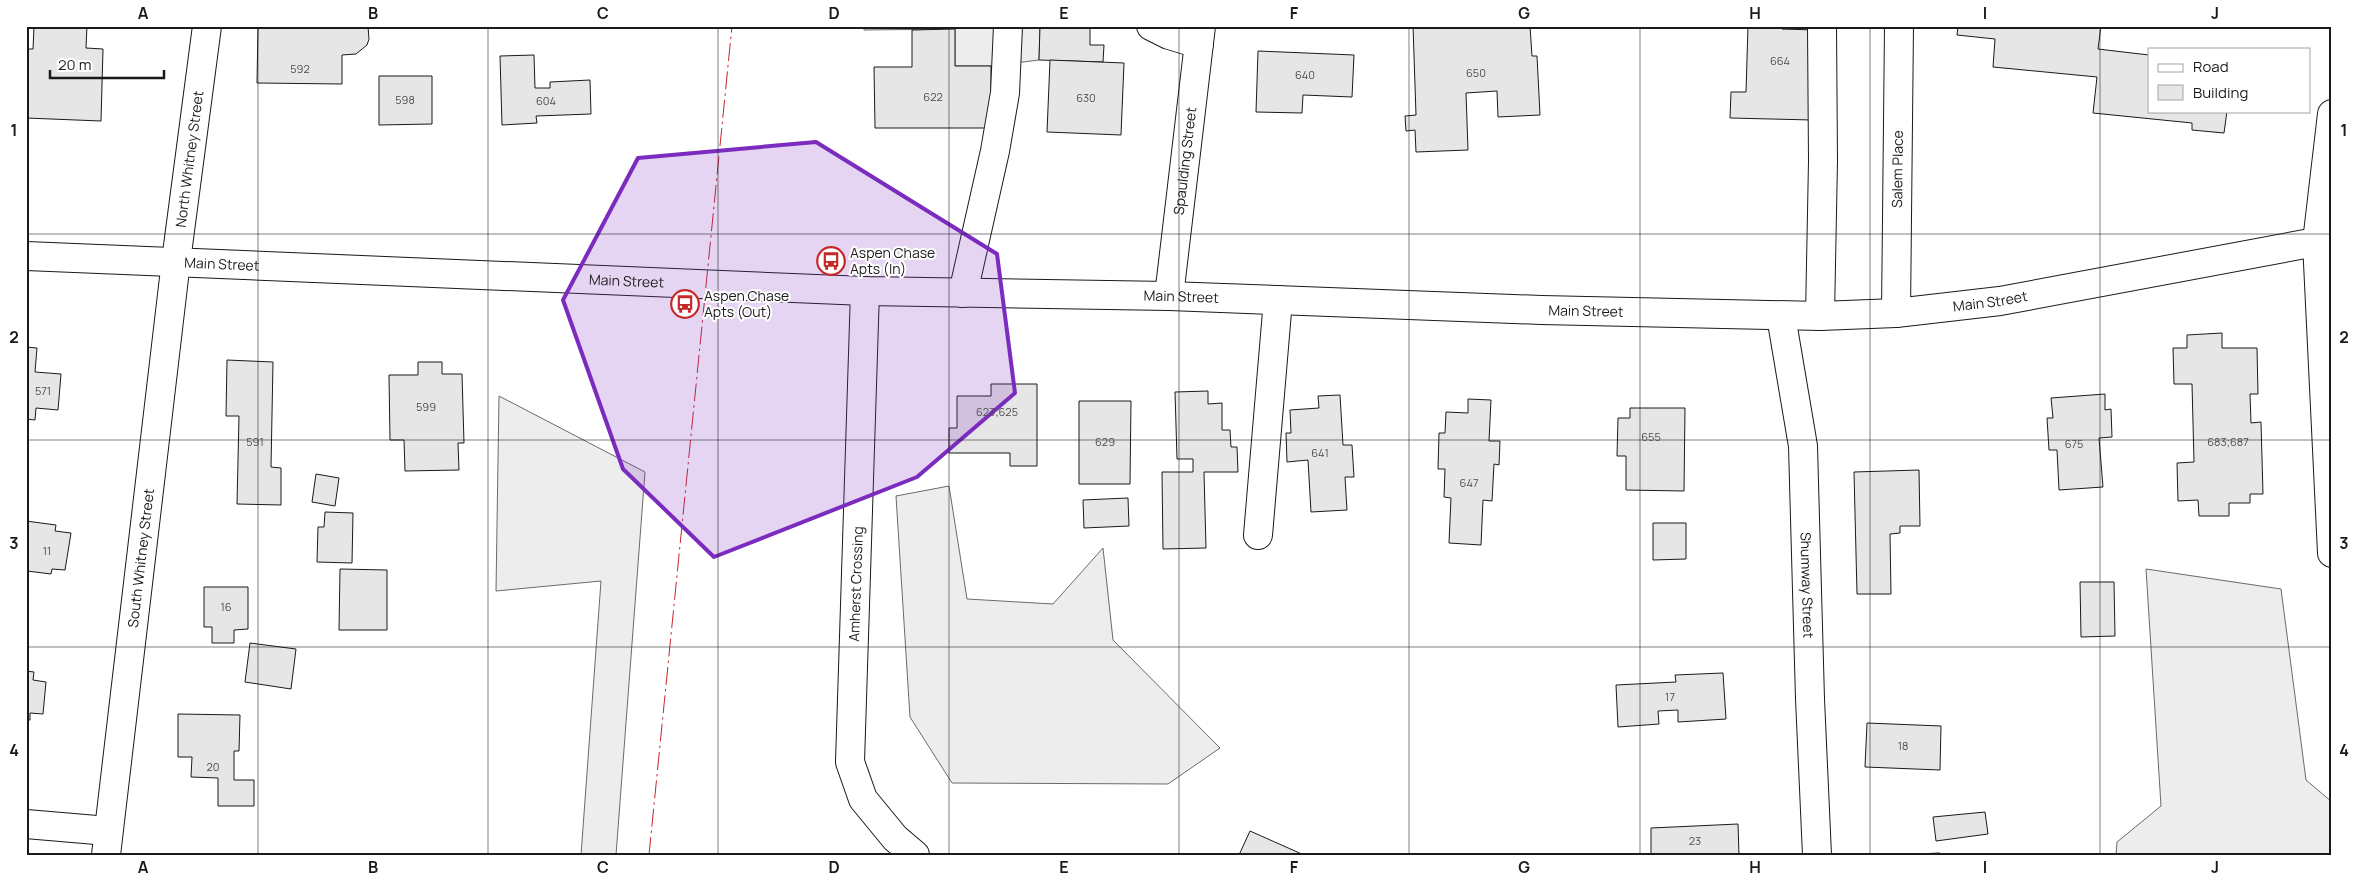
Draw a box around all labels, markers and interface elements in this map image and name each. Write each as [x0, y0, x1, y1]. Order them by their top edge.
text: A [138, 2, 149, 24]
text: B [368, 2, 378, 24]
text: C [597, 2, 609, 24]
text: D [828, 2, 840, 24]
text: E [1059, 2, 1069, 24]
text: F [1290, 2, 1299, 24]
text: G [1518, 2, 1530, 24]
text: H [1749, 2, 1761, 24]
text: I [1983, 2, 1987, 24]
text: J [2211, 2, 2219, 24]
scale bar [50, 48, 164, 80]
legend [2148, 48, 2310, 112]
house number: 664 [1770, 53, 1790, 68]
text: 20 m [58, 54, 91, 75]
text: Road [2193, 56, 2229, 77]
house number: 592 [290, 61, 310, 76]
house number: 650 [1466, 65, 1486, 80]
house number: 640 [1295, 67, 1315, 82]
text: Building [2193, 82, 2248, 103]
street label: North Whitney Street [171, 89, 207, 228]
house number: 622 [923, 89, 943, 104]
house number: 630 [1076, 90, 1096, 105]
house number: 598 [395, 92, 415, 107]
house number: 604 [536, 93, 556, 108]
street label: Spaulding Street [1169, 106, 1200, 216]
text: 1 [10, 119, 18, 141]
text: 1 [2340, 119, 2348, 141]
street label: Salem Place [1887, 130, 1907, 208]
place label: Aspen Chase Apts (In) [850, 243, 935, 278]
bus stop icon: Aspen Chase Apts (In) [816, 246, 846, 276]
street label: Main Street [184, 253, 260, 275]
street label: Main Street [589, 269, 665, 292]
place label: Aspen Chase Apts (Out) [704, 286, 789, 321]
street label: Main Street [1144, 286, 1220, 307]
street label: Main Street [1952, 286, 2029, 315]
bus stop icon: Aspen Chase Apts (Out) [670, 289, 700, 319]
street label: Main Street [1548, 300, 1624, 321]
text: 2 [9, 326, 19, 348]
text: 2 [2339, 326, 2349, 348]
house number: 571 [35, 383, 51, 398]
house number: 599 [416, 399, 436, 414]
house number: 623;625 [976, 404, 1018, 419]
house number: 655 [1641, 429, 1661, 444]
house number: 591 [246, 434, 264, 449]
house number: 629 [1095, 434, 1115, 449]
house number: 683;687 [2207, 434, 2249, 449]
house number: 675 [2065, 436, 2083, 451]
house number: 641 [1311, 445, 1329, 460]
house number: 647 [1460, 475, 1478, 490]
street label: South Whitney Street [123, 487, 158, 629]
street label: Amherst Crossing [844, 526, 867, 642]
text: 3 [9, 532, 19, 554]
street label: Shumway Street [1796, 532, 1818, 639]
text: 3 [2339, 532, 2349, 554]
house number: 11 [43, 543, 51, 558]
house number: 16 [220, 599, 232, 614]
house number: 17 [1665, 689, 1675, 704]
house number: 18 [1898, 738, 1908, 753]
text: 4 [9, 739, 19, 761]
text: 4 [2339, 739, 2349, 761]
house number: 20 [207, 759, 219, 774]
house number: 23 [1689, 833, 1701, 848]
text: A [138, 856, 149, 878]
text: B [368, 856, 378, 878]
text: C [597, 856, 609, 878]
text: D [828, 856, 840, 878]
text: E [1059, 856, 1069, 878]
text: F [1290, 856, 1299, 878]
text: G [1518, 856, 1530, 878]
text: H [1749, 856, 1761, 878]
text: I [1983, 856, 1987, 878]
text: J [2211, 856, 2219, 878]

